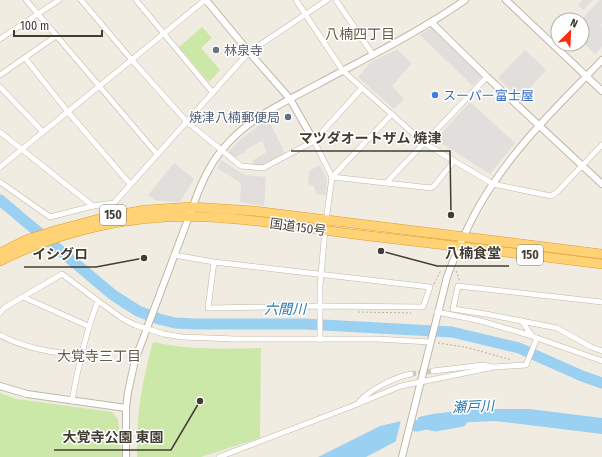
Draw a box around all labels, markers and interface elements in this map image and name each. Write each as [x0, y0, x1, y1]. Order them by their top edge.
scale bar [14, 12, 102, 38]
north arrow [550, 12, 590, 52]
text: N [568, 16, 580, 31]
text: 100 m [20, 19, 49, 33]
district label: 八楠四丁目 [325, 26, 395, 43]
place label: 林泉寺 [224, 43, 263, 58]
marker: 林泉寺 [211, 45, 221, 55]
place label: スーパー富士屋 [443, 88, 534, 103]
marker: スーパー富士屋 [430, 90, 440, 100]
place label: 焼津八楠郵便局 [189, 110, 280, 125]
marker: 焼津八楠郵便局 [283, 112, 293, 122]
callout: マツダオートザム 焼津 [291, 125, 450, 151]
text: マツダオートザム 焼津 [299, 130, 441, 147]
road number: 150 [100, 205, 126, 225]
street label: 国道150号 [269, 216, 327, 238]
callout: 八楠食堂 [437, 240, 509, 266]
callout: イシグロ [24, 241, 96, 267]
text: 八楠食堂 [445, 245, 501, 262]
road number: 150 [517, 245, 543, 265]
text: イシグロ [32, 246, 88, 263]
water label: 六間川 [264, 301, 308, 318]
district label: 大覚寺三丁目 [57, 348, 141, 365]
water label: 瀬戸川 [452, 397, 496, 417]
callout: 大覚寺公園 東園 [54, 424, 171, 450]
text: 大覚寺公園 東園 [63, 429, 163, 446]

